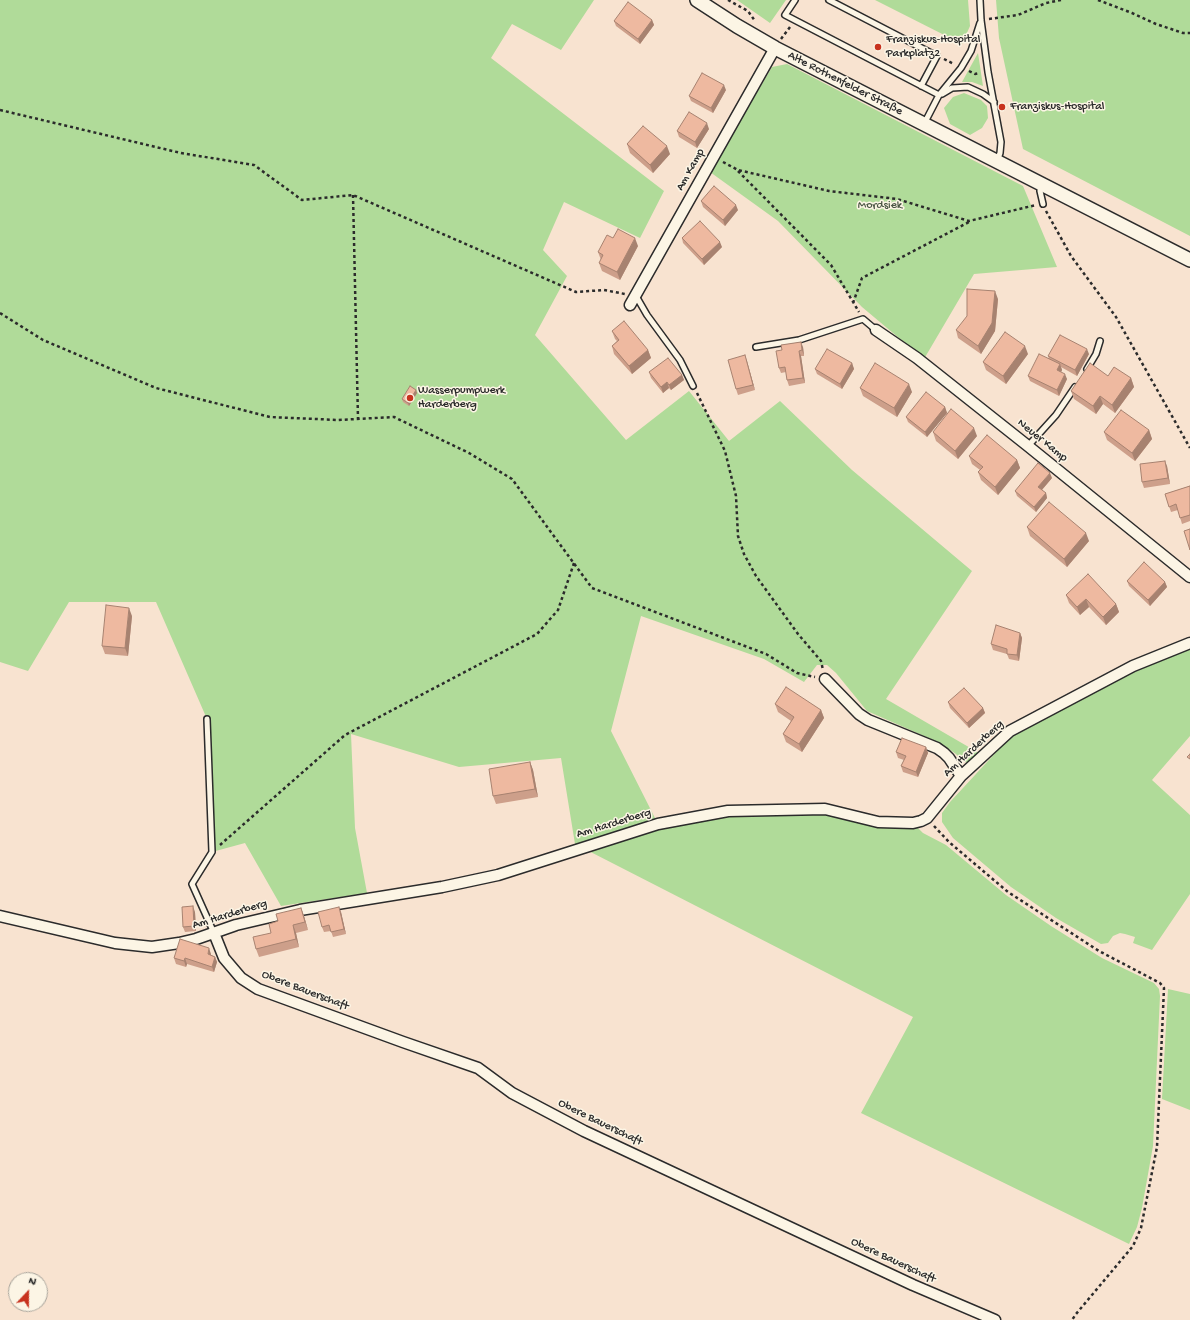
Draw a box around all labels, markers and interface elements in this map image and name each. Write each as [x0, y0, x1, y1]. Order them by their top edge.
place label: Franziskus-Hospital Parkplatz2 [886, 33, 980, 61]
marker: Franziskus-Hospital Parkplatz2 [873, 42, 883, 52]
street label: Alte Rothenfelder Straße [785, 49, 905, 119]
place label: Franziskus-Hospital [1010, 100, 1104, 114]
marker: Franziskus-Hospital [997, 102, 1007, 112]
street label: Am Kamp [674, 146, 708, 194]
park label: Mordsiek [858, 199, 902, 213]
place label: Wasserpumpwerk Harderberg [418, 384, 505, 412]
marker: Wasserpumpwerk Harderberg [405, 393, 415, 403]
street label: Neuer Kamp [1014, 416, 1070, 466]
street label: Am Harderberg [941, 717, 1007, 781]
street label: Am Harderberg [575, 806, 653, 842]
street label: Am Harderberg [191, 897, 269, 933]
street label: Obere Bauerschaft [259, 968, 351, 1014]
street label: Obere Bauerschaft [555, 1096, 645, 1150]
street label: Obere Bauerschaft [848, 1235, 938, 1287]
north arrow [8, 1272, 48, 1312]
text: N [27, 1275, 38, 1289]

